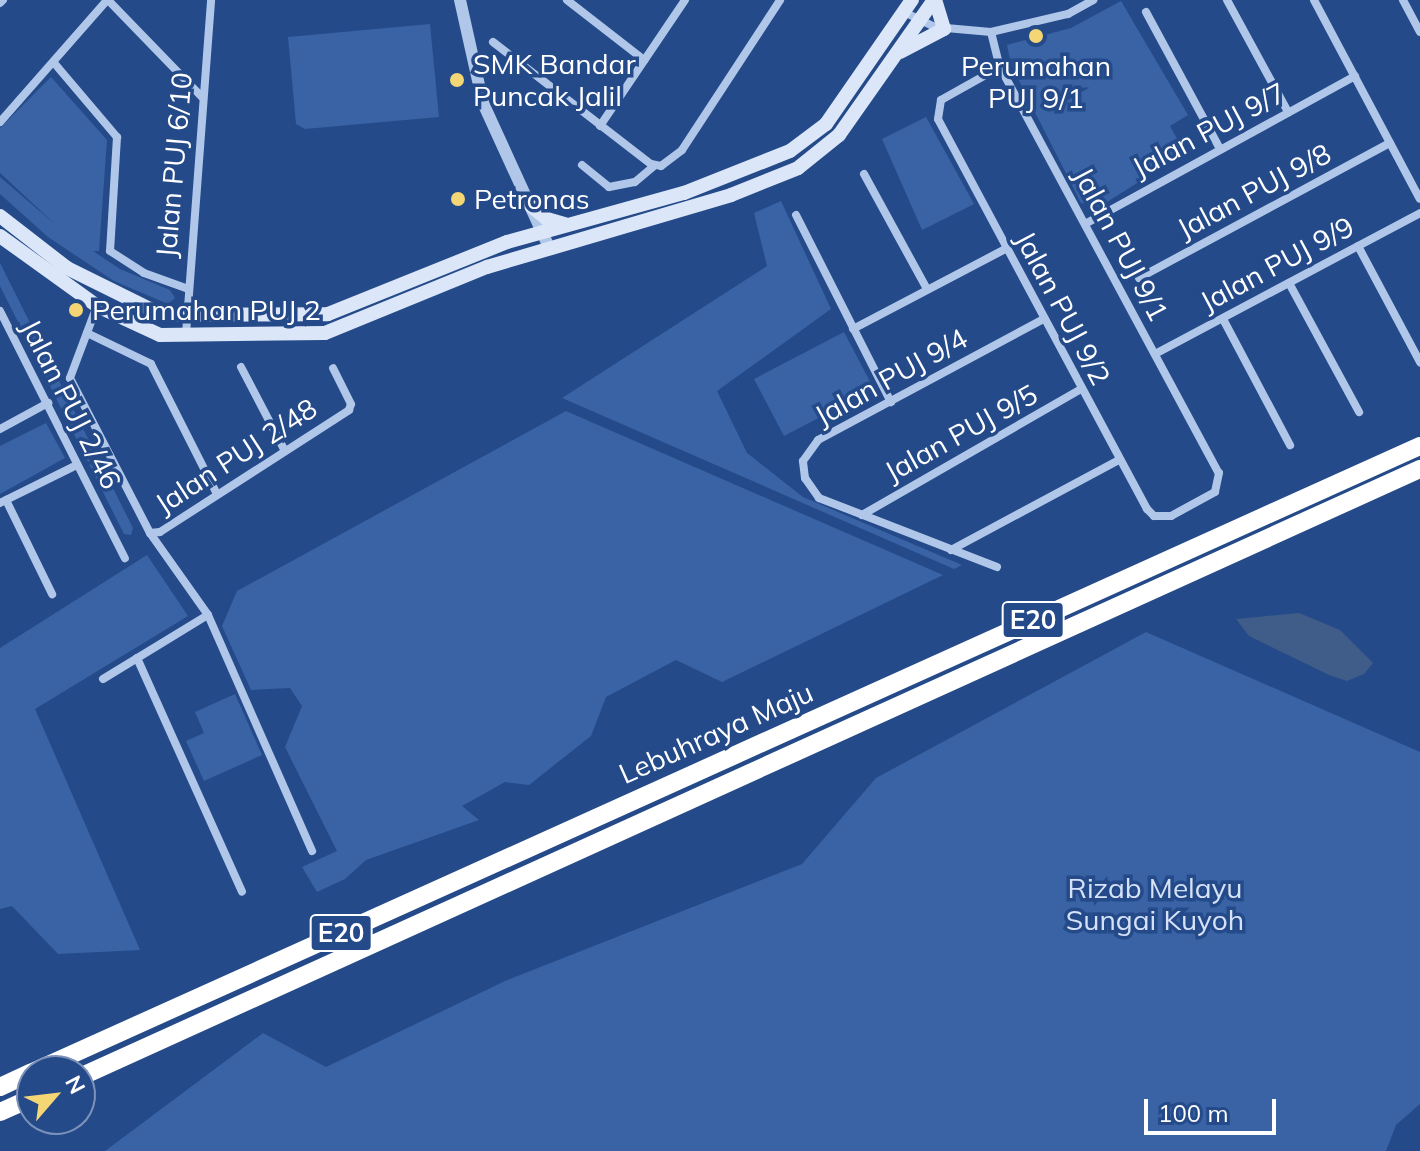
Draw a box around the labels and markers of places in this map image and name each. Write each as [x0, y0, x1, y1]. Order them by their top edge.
marker: Perumahan PUJ 9/1 [1027, 27, 1045, 45]
place label: SMK Bandar Puncak Jalil [473, 47, 636, 113]
place label: Perumahan PUJ 9/1 [961, 49, 1111, 115]
marker: SMK Bandar Puncak Jalil [448, 71, 466, 89]
place label: Petronas [474, 182, 590, 216]
marker: Petronas [449, 190, 467, 208]
place label: Perumahan PUJ 2 [92, 293, 321, 327]
marker: Perumahan PUJ 2 [67, 301, 85, 319]

